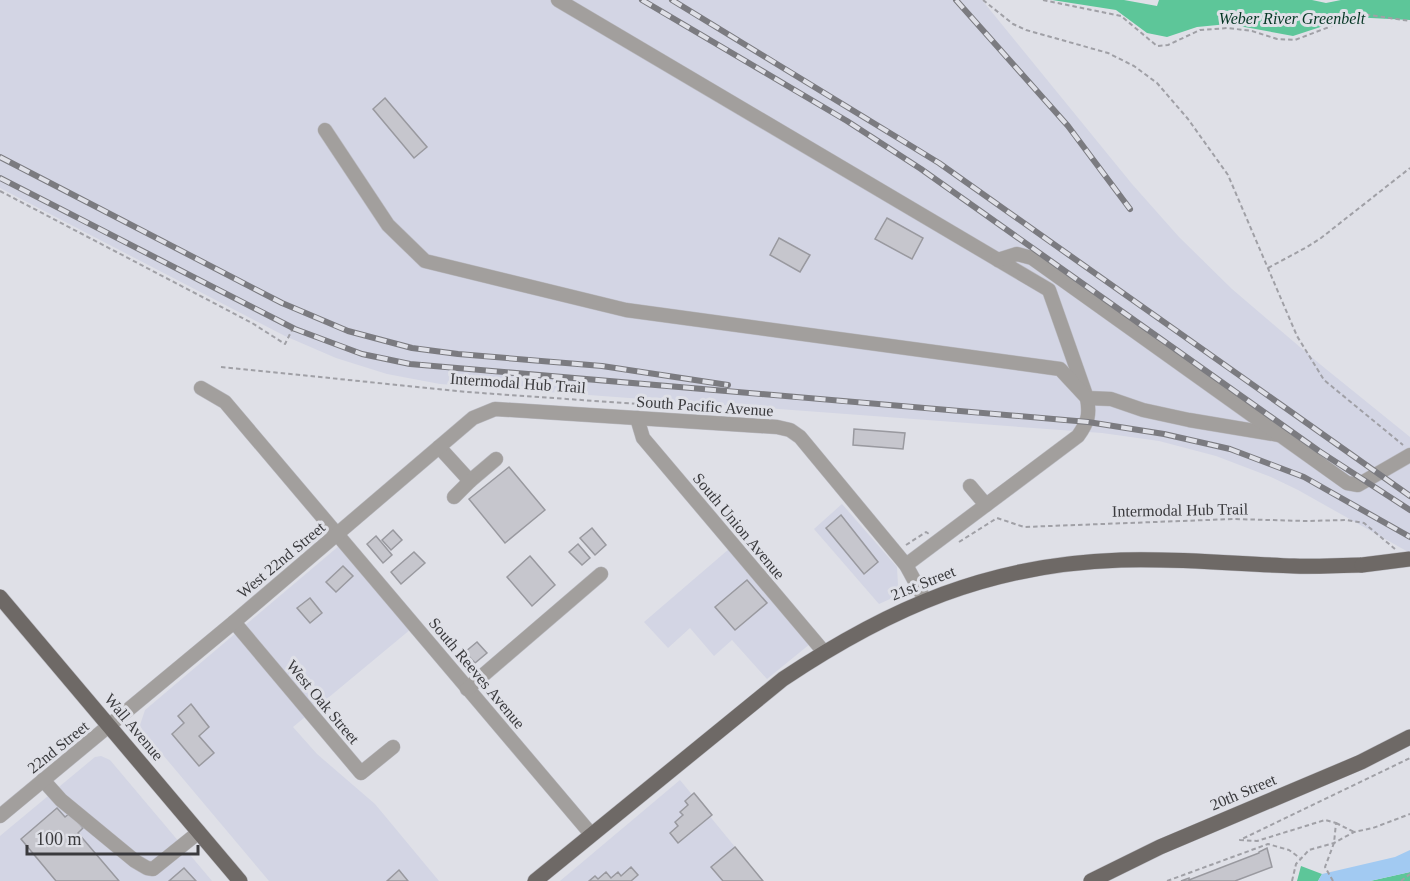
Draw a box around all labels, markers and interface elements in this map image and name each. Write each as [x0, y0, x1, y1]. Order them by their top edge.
park label: Weber River Greenbelt [1219, 10, 1366, 27]
street label: Intermodal Hub Trail [450, 370, 587, 396]
street label: South Pacific Avenue [636, 393, 774, 419]
street label: South Union Avenue [690, 470, 788, 582]
street label: Intermodal Hub Trail [1112, 500, 1249, 520]
street label: West 22nd Street [234, 518, 329, 602]
street label: 21st Street [888, 562, 958, 604]
street label: South Reeves Avenue [426, 614, 528, 732]
street label: West Oak Street [283, 657, 363, 748]
street label: Wall Avenue [101, 690, 167, 764]
street label: 22nd Street [24, 717, 92, 777]
street label: 20th Street [1208, 770, 1279, 813]
scale bar [27, 818, 198, 856]
text: 100 m [36, 829, 82, 849]

